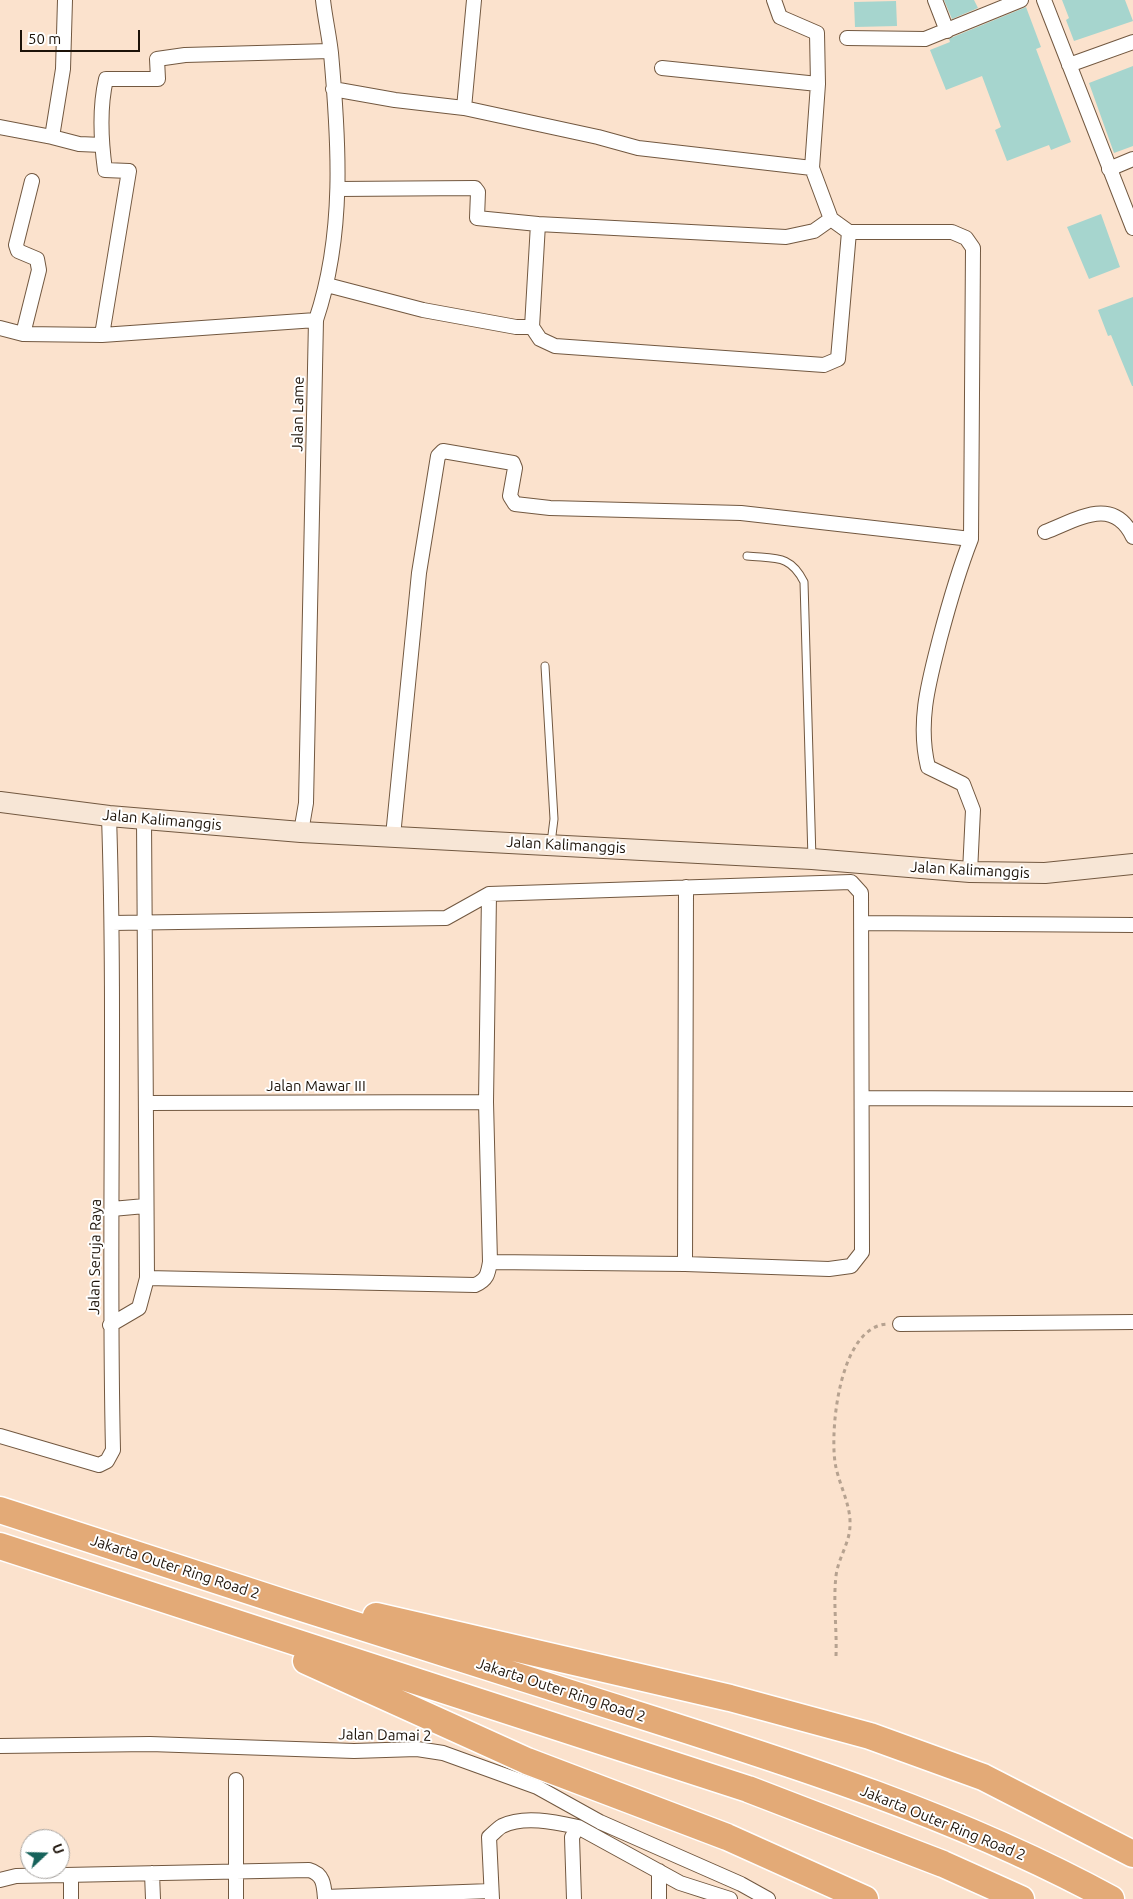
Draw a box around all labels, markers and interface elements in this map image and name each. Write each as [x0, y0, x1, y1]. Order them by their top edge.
scale bar [22, 20, 142, 52]
text: 50 m [28, 30, 61, 47]
street label: Jalan Lame [288, 376, 308, 452]
street label: Jalan Kalimanggis [102, 806, 222, 834]
street label: Jalan Kalimanggis [506, 833, 626, 857]
street label: Jalan Kalimanggis [910, 858, 1030, 882]
street label: Jalan Mawar III [266, 1077, 366, 1095]
street label: Jalan Seruja Raya [85, 1199, 105, 1315]
street label: Jakarta Outer Ring Road 2 [88, 1531, 262, 1603]
street label: Jakarta Outer Ring Road 2 [474, 1654, 648, 1726]
street label: Jalan Damai 2 [338, 1725, 432, 1745]
street label: Jakarta Outer Ring Road 2 [858, 1782, 1028, 1864]
north arrow [20, 1829, 70, 1879]
text: U [49, 1842, 67, 1856]

